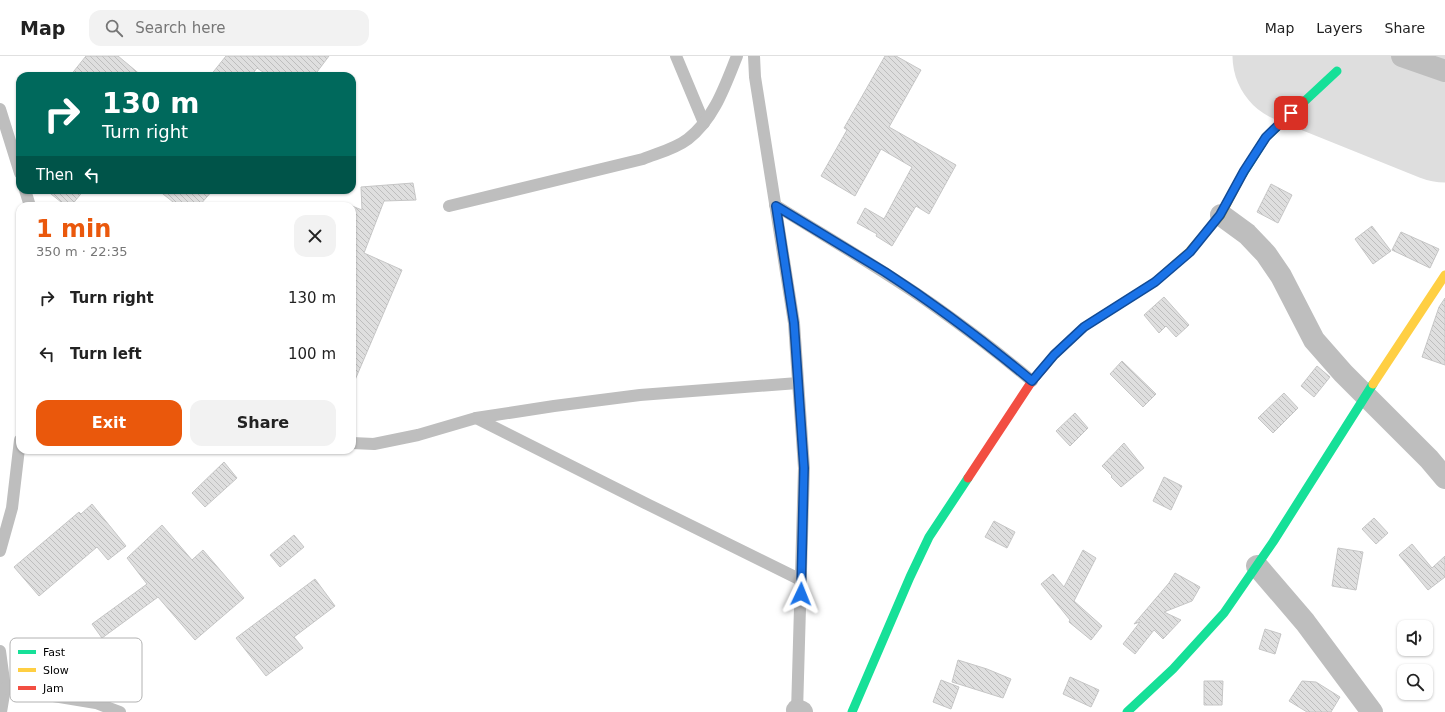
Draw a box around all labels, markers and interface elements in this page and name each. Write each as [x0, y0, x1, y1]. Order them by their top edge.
search box [89, 10, 369, 46]
text: Map [20, 17, 65, 39]
icon: search [103, 17, 125, 39]
text: Search here [135, 19, 225, 37]
text: Map [1265, 20, 1294, 36]
text: Layers [1316, 20, 1363, 36]
text: Share [1385, 20, 1425, 36]
text: 130 m [102, 87, 199, 120]
icon: right [36, 88, 88, 140]
pin [1274, 96, 1308, 130]
icon: arrive [1280, 102, 1302, 124]
text: Turn right [102, 121, 188, 142]
icon: left [81, 164, 103, 186]
text: Then [36, 166, 73, 184]
text: 1 min [36, 215, 111, 243]
button: close [294, 215, 336, 257]
text: 350 m · 22:35 [36, 244, 127, 259]
icon: right [36, 287, 58, 309]
text: Turn right [70, 289, 154, 307]
text: 130 m [288, 289, 336, 307]
icon: left [36, 343, 58, 365]
text: Turn left [70, 345, 142, 363]
text: 100 m [288, 345, 336, 363]
button: Exit [36, 400, 182, 446]
button: Share [190, 400, 336, 446]
position arrow [780, 573, 822, 615]
map controls [1397, 620, 1433, 700]
button: sound [1397, 620, 1433, 656]
legend [10, 638, 142, 702]
text: Fast [43, 646, 66, 659]
text: Slow [43, 664, 69, 677]
button: search [1397, 664, 1433, 700]
text: Jam [42, 682, 64, 695]

